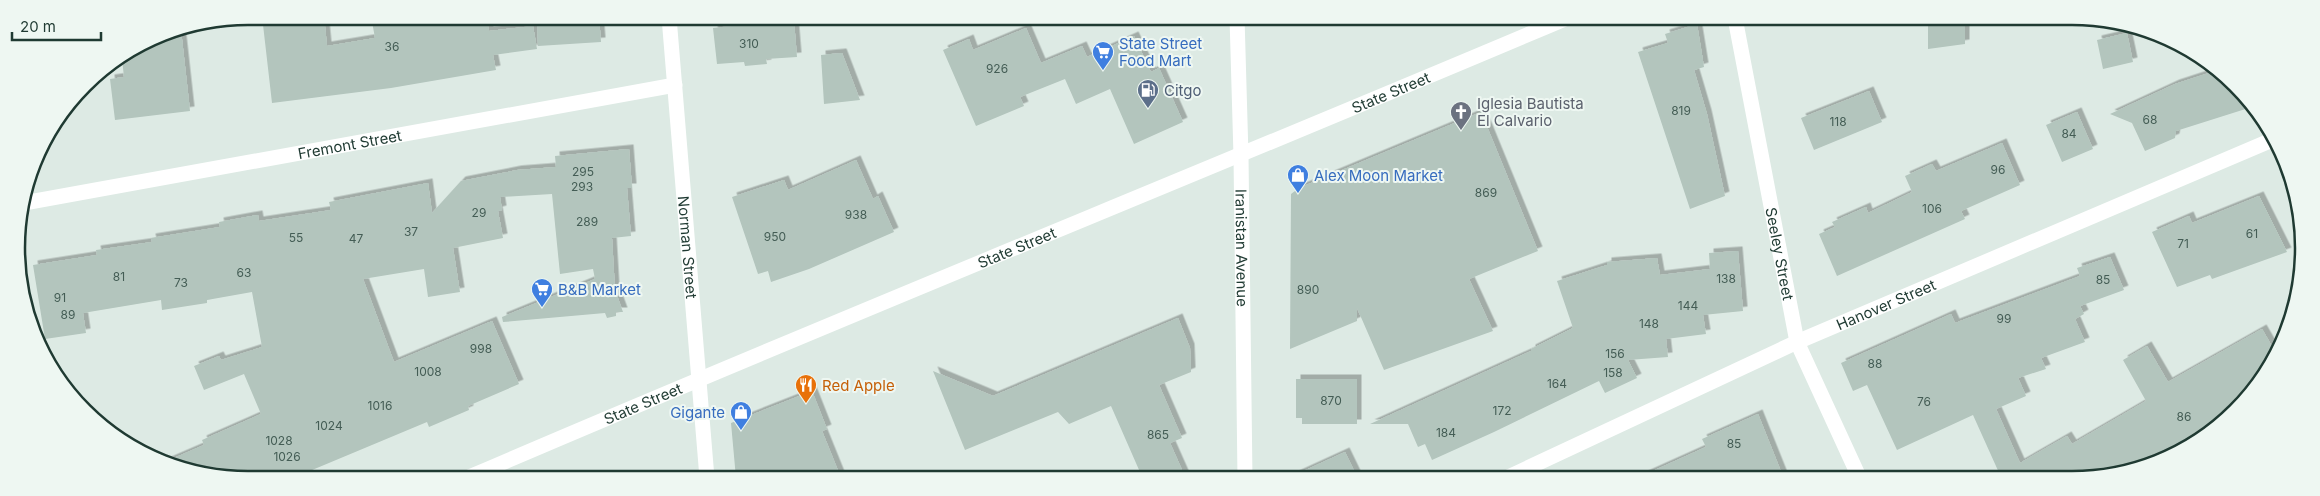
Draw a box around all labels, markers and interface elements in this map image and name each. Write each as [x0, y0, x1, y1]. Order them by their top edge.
scale bar [12, 10, 101, 42]
text: 20 m [20, 17, 56, 36]
place label: State Street Food Mart [1119, 34, 1202, 70]
house number: 310 [739, 36, 759, 51]
house number: 36 [385, 39, 399, 54]
supermarket icon: State Street Food Mart [1091, 40, 1115, 71]
house number: 926 [986, 61, 1008, 76]
street label: State Street [1349, 67, 1433, 117]
fuel station icon: Citgo [1136, 78, 1160, 109]
place label: Citgo [1164, 81, 1202, 100]
place label: Iglesia Bautista El Calvario [1477, 94, 1584, 130]
church icon: Iglesia Bautista El Calvario [1449, 100, 1473, 131]
house number: 819 [1671, 103, 1691, 118]
house number: 68 [2143, 112, 2157, 127]
house number: 118 [1829, 114, 1847, 129]
street label: Fremont Street [296, 125, 403, 163]
house number: 84 [2061, 126, 2077, 141]
house number: 96 [1991, 162, 2005, 177]
shop icon: Alex Moon Market [1286, 163, 1310, 194]
house number: 295 [572, 164, 594, 179]
place label: Alex Moon Market [1314, 166, 1443, 185]
house number: 293 [571, 179, 593, 194]
house number: 869 [1475, 185, 1497, 200]
street label: Iranistan Avenue [1232, 189, 1252, 307]
street label: Norman Street [674, 195, 702, 300]
house number: 106 [1922, 201, 1942, 216]
house number: 29 [472, 205, 486, 220]
street label: Seeley Street [1762, 206, 1798, 302]
house number: 938 [845, 207, 867, 222]
house number: 289 [576, 214, 598, 229]
street label: State Street [974, 223, 1059, 272]
house number: 37 [404, 224, 418, 239]
house number: 61 [2246, 226, 2258, 241]
house number: 950 [764, 229, 786, 244]
house number: 55 [289, 230, 303, 245]
house number: 47 [349, 231, 363, 246]
house number: 71 [2177, 236, 2189, 251]
house number: 63 [237, 265, 251, 280]
house number: 81 [113, 269, 125, 284]
house number: 138 [1716, 271, 1736, 286]
house number: 85 [2096, 272, 2110, 287]
house number: 73 [174, 275, 188, 290]
street label: Hanover Street [1833, 275, 1939, 334]
supermarket icon: B&B Market [530, 277, 554, 308]
place label: B&B Market [558, 280, 641, 299]
house number: 890 [1297, 282, 1319, 297]
house number: 91 [54, 290, 66, 305]
house number: 144 [1678, 298, 1698, 313]
house number: 89 [61, 307, 75, 322]
house number: 99 [1997, 311, 2011, 326]
house number: 148 [1639, 316, 1659, 331]
house number: 998 [470, 341, 492, 356]
house number: 156 [1605, 346, 1625, 361]
house number: 88 [1868, 356, 1882, 371]
house number: 1008 [414, 364, 442, 379]
house number: 158 [1603, 365, 1623, 380]
restaurant icon: Red Apple [794, 373, 818, 404]
place label: Red Apple [822, 376, 895, 395]
house number: 164 [1547, 376, 1567, 391]
street label: State Street [601, 378, 685, 428]
house number: 870 [1320, 393, 1342, 408]
house number: 76 [1917, 394, 1931, 409]
house number: 1016 [368, 398, 392, 413]
shop icon: Gigante [729, 400, 753, 431]
place label: Gigante [670, 403, 725, 422]
house number: 172 [1493, 403, 1512, 418]
house number: 86 [2177, 409, 2191, 424]
house number: 1024 [315, 418, 343, 433]
house number: 184 [1436, 425, 1456, 440]
house number: 865 [1147, 427, 1169, 442]
house number: 1028 [265, 433, 293, 448]
house number: 85 [1727, 436, 1741, 451]
house number: 1026 [273, 449, 301, 464]

